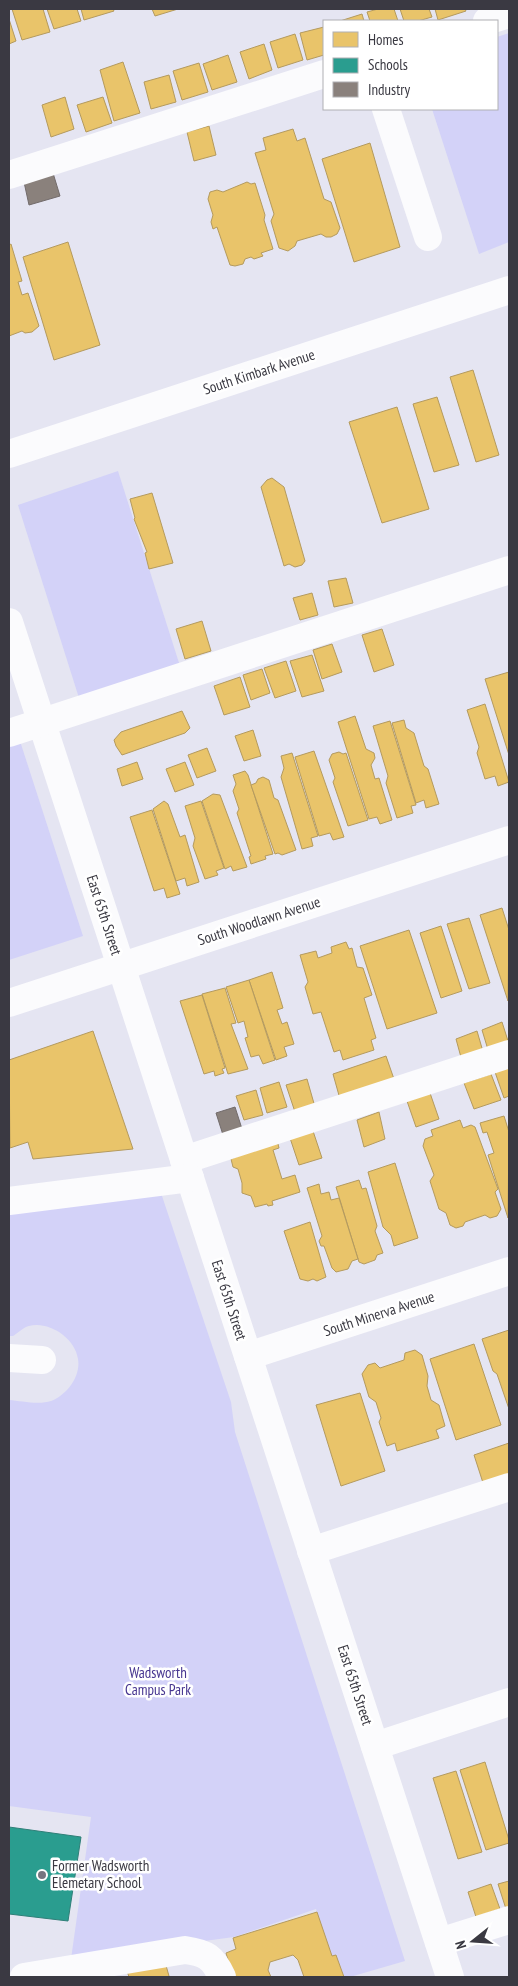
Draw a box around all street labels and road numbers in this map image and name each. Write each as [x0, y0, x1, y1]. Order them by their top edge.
street label: South Kimbark Avenue [200, 344, 317, 399]
street label: East 65th Street [83, 872, 126, 957]
street label: South Woodlawn Avenue [195, 892, 323, 949]
street label: East 65th Street [208, 1257, 251, 1342]
street label: South Minerva Avenue [321, 1287, 437, 1340]
street label: East 65th Street [334, 1642, 377, 1727]

